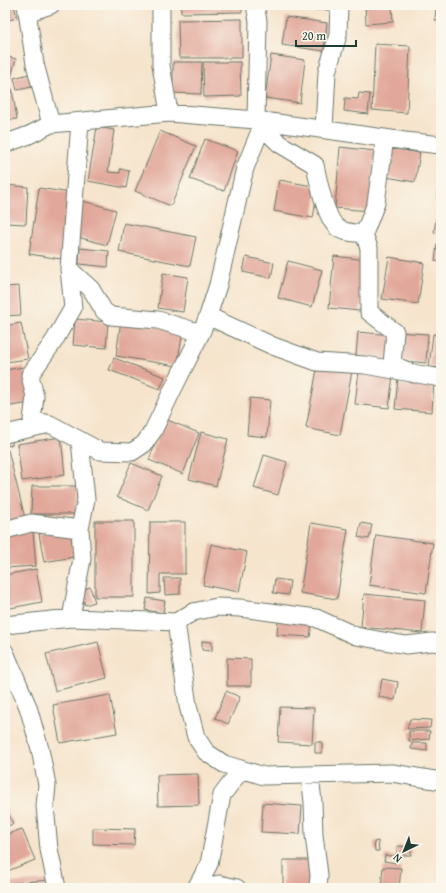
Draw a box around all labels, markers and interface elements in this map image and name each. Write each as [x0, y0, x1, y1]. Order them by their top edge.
scale bar [296, 22, 356, 48]
text: 20 m [302, 27, 326, 44]
north arrow [384, 831, 424, 871]
text: N [389, 850, 405, 867]

